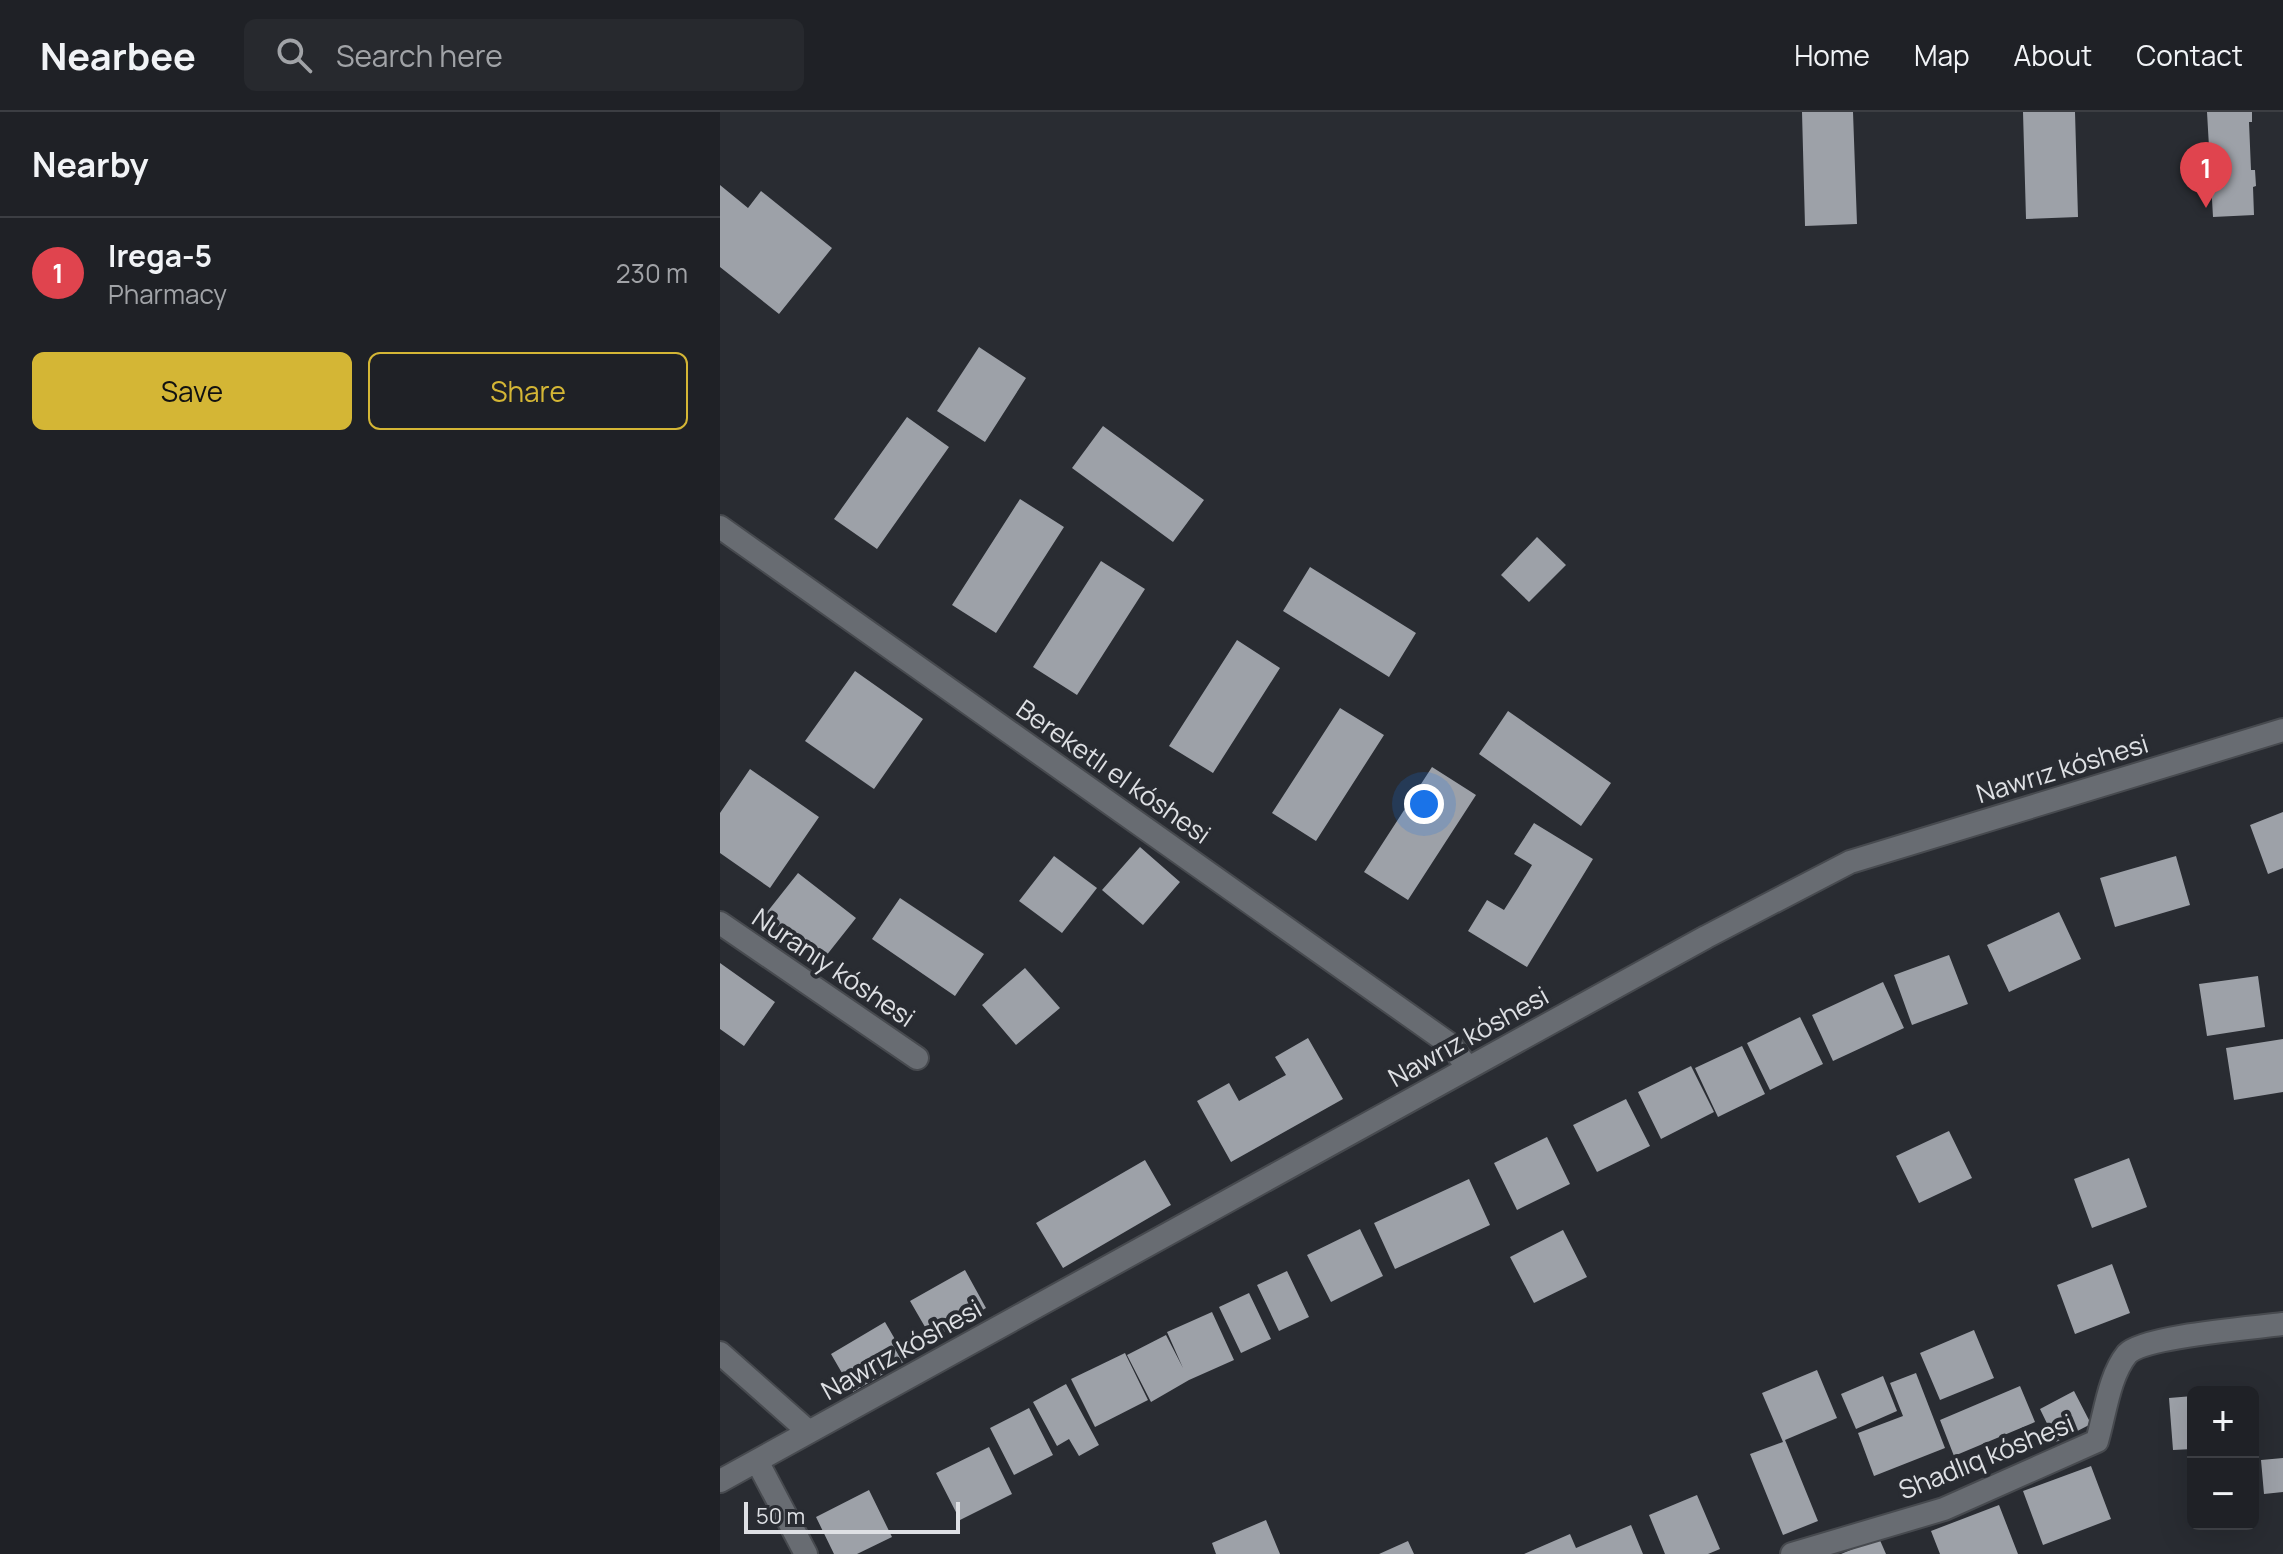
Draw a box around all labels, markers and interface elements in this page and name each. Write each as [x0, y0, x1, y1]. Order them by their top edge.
search box [244, 19, 804, 91]
text: Nearbee [40, 29, 196, 81]
icon: search [272, 33, 316, 77]
text: Search here [336, 35, 503, 76]
text: Home [1794, 36, 1870, 74]
text: Map [1914, 36, 1970, 74]
text: About [2014, 36, 2092, 74]
text: Contact [2136, 36, 2243, 74]
text: Nearby [32, 141, 148, 187]
pin: 1 [2180, 142, 2232, 208]
text: Irega-5 [108, 235, 212, 276]
text: 1 [52, 255, 64, 291]
text: 230 m [616, 255, 688, 291]
text: Pharmacy [108, 276, 227, 312]
button: Save [32, 352, 352, 430]
button: Share [368, 352, 688, 430]
street label: Bereketlı el kóshesi [1010, 690, 1218, 852]
street label: Nawrız kóshesi [1972, 725, 2152, 811]
your location [1404, 784, 1444, 824]
street label: Nuranıy kóshesi [746, 899, 922, 1035]
street label: Nawrız kóshesi [1381, 977, 1555, 1095]
street label: Nawrız kóshesi [814, 1290, 988, 1408]
map controls [2187, 1386, 2259, 1530]
button: + [2187, 1386, 2259, 1458]
street label: Shadlıq kóshesi [1893, 1404, 2079, 1508]
button: − [2187, 1458, 2259, 1530]
scale bar [744, 1498, 960, 1534]
text: 50 m [756, 1501, 805, 1531]

